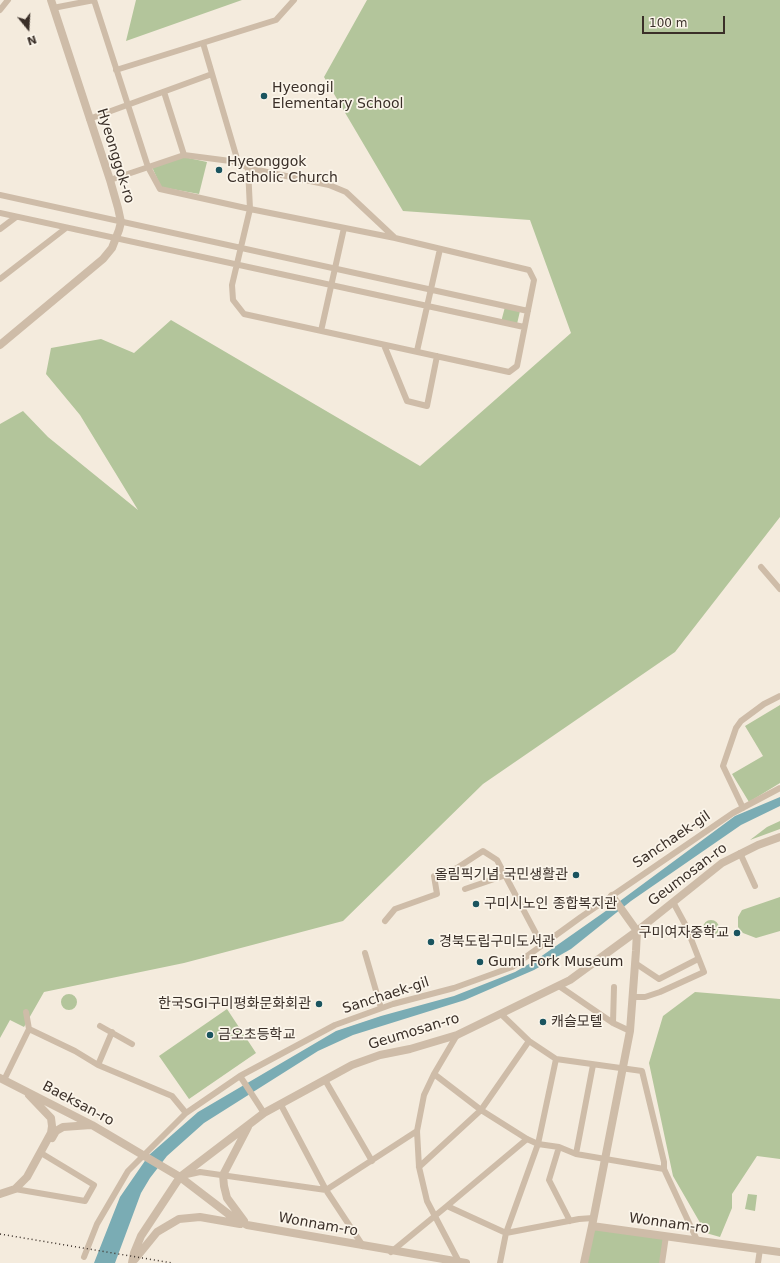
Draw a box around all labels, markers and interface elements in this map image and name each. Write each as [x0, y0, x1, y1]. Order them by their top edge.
north arrow [8, 8, 48, 48]
scale bar [644, 8, 727, 34]
text: 100 m [649, 16, 687, 30]
text: N [25, 32, 38, 47]
place label: Hyeongil Elementary School [272, 80, 404, 112]
marker: Hyeongil Elementary School [259, 91, 269, 101]
street label: Hyeonggok-ro [93, 107, 137, 205]
place label: Hyeonggok Catholic Church [227, 154, 338, 186]
marker: Hyeonggok Catholic Church [214, 165, 224, 175]
street label: Sanchaek-gil [630, 808, 714, 872]
street label: Geumosan-ro [645, 840, 731, 910]
place label: 올림픽기념 국민생활관 [435, 867, 568, 883]
marker: 올림픽기념 국민생활관 [571, 870, 581, 880]
place label: 구미시노인 종합복지관 [484, 896, 617, 912]
marker: 구미시노인 종합복지관 [471, 899, 481, 909]
place label: 구미여자중학교 [639, 925, 729, 941]
marker: 구미여자중학교 [732, 928, 742, 938]
place label: 경북도립구미도서관 [439, 934, 555, 950]
marker: 경북도립구미도서관 [426, 937, 436, 947]
place label: Gumi Fork Museum [488, 954, 624, 970]
marker: Gumi Fork Museum [475, 957, 485, 967]
street label: Sanchaek-gil [341, 974, 431, 1018]
place label: 한국SGI구미평화문화회관 [158, 996, 311, 1012]
marker: 한국SGI구미평화문화회관 [314, 999, 324, 1009]
street label: Geumosan-ro [366, 1010, 462, 1054]
place label: 캐슬모텔 [551, 1014, 603, 1030]
marker: 캐슬모텔 [538, 1017, 548, 1027]
place label: 금오초등학교 [218, 1027, 295, 1043]
marker: 금오초등학교 [205, 1030, 215, 1040]
street label: Baeksan-ro [39, 1078, 117, 1130]
street label: Wonnam-ro [277, 1210, 359, 1240]
street label: Wonnam-ro [628, 1210, 710, 1238]

